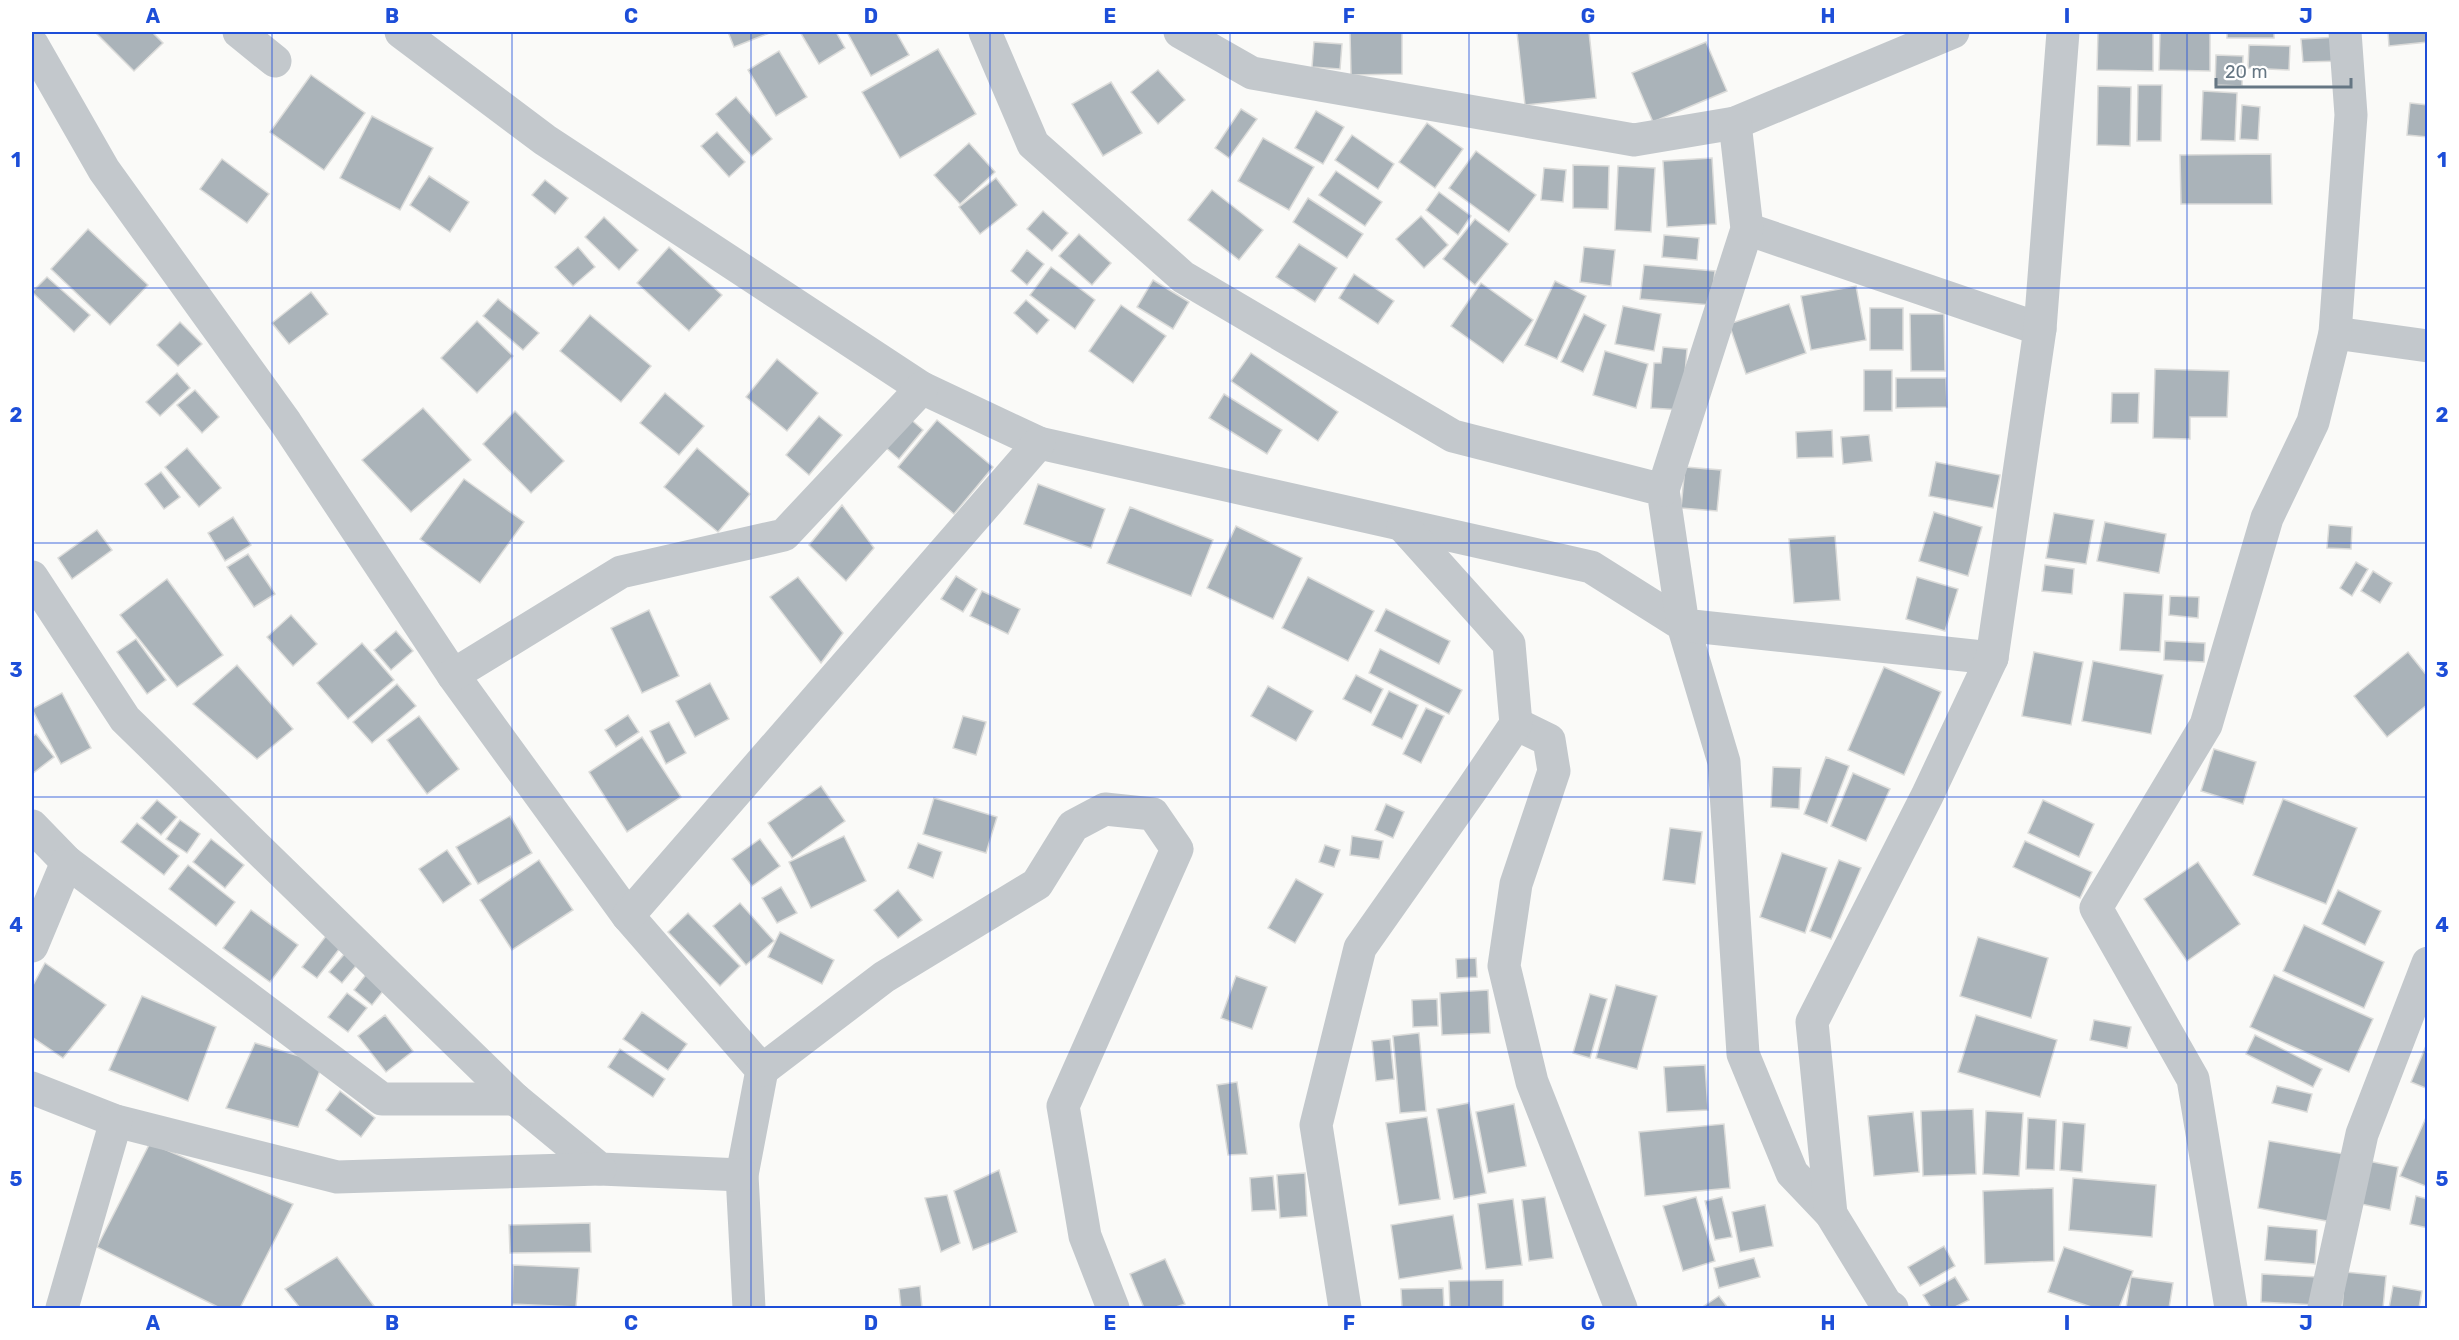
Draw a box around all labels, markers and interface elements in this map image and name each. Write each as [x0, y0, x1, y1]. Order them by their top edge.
text: A [146, 4, 161, 28]
text: B [385, 4, 399, 28]
text: C [624, 4, 638, 28]
text: D [864, 4, 878, 28]
text: E [1104, 4, 1116, 28]
text: F [1343, 4, 1355, 28]
text: G [1581, 4, 1595, 28]
text: H [1821, 4, 1835, 28]
text: I [2064, 4, 2070, 28]
text: J [2299, 4, 2313, 28]
scale bar [2216, 51, 2351, 89]
text: 20 m [2225, 61, 2267, 83]
text: 1 [11, 148, 21, 172]
text: 1 [2437, 148, 2447, 172]
text: 2 [10, 403, 23, 427]
text: 2 [2436, 403, 2449, 427]
text: 3 [9, 658, 23, 682]
text: 3 [2435, 658, 2449, 682]
text: 4 [9, 913, 23, 937]
text: 4 [2435, 913, 2449, 937]
text: 5 [10, 1167, 23, 1191]
text: 5 [2436, 1167, 2449, 1191]
text: A [146, 1311, 161, 1335]
text: B [385, 1311, 399, 1335]
text: C [624, 1311, 638, 1335]
text: D [864, 1311, 878, 1335]
text: E [1104, 1311, 1116, 1335]
text: F [1343, 1311, 1355, 1335]
text: G [1581, 1311, 1595, 1335]
text: H [1821, 1311, 1835, 1335]
text: I [2064, 1311, 2070, 1335]
text: J [2299, 1311, 2313, 1335]

